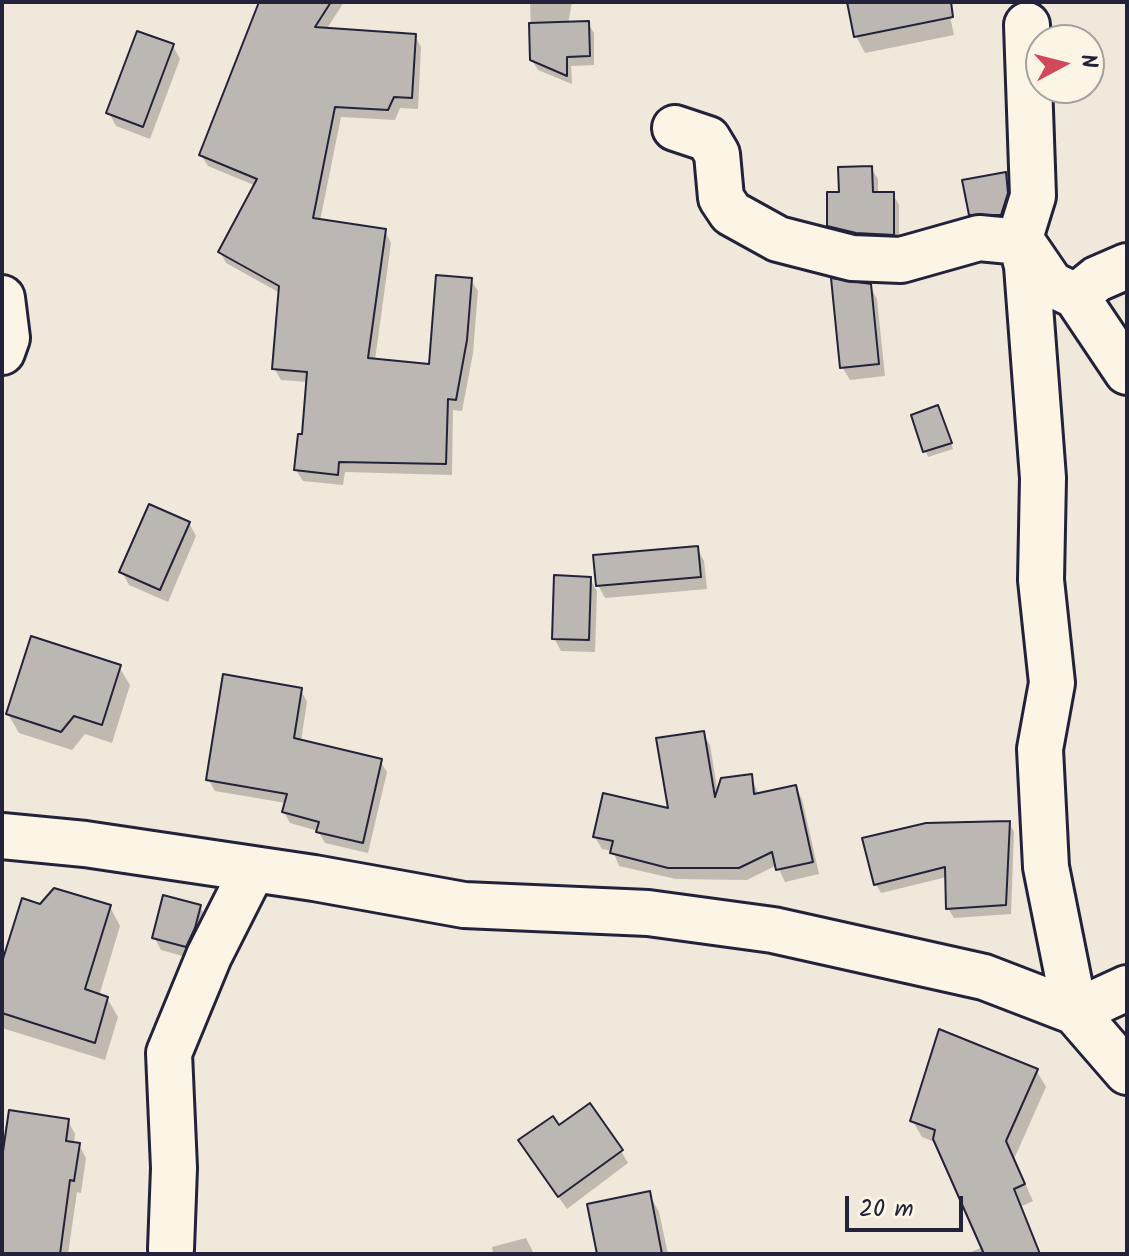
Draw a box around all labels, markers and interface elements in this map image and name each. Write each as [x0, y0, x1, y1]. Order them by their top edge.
north arrow [1025, 24, 1105, 104]
text: N [1069, 52, 1106, 70]
scale bar [849, 1180, 967, 1230]
text: 20 m [859, 1190, 914, 1229]

